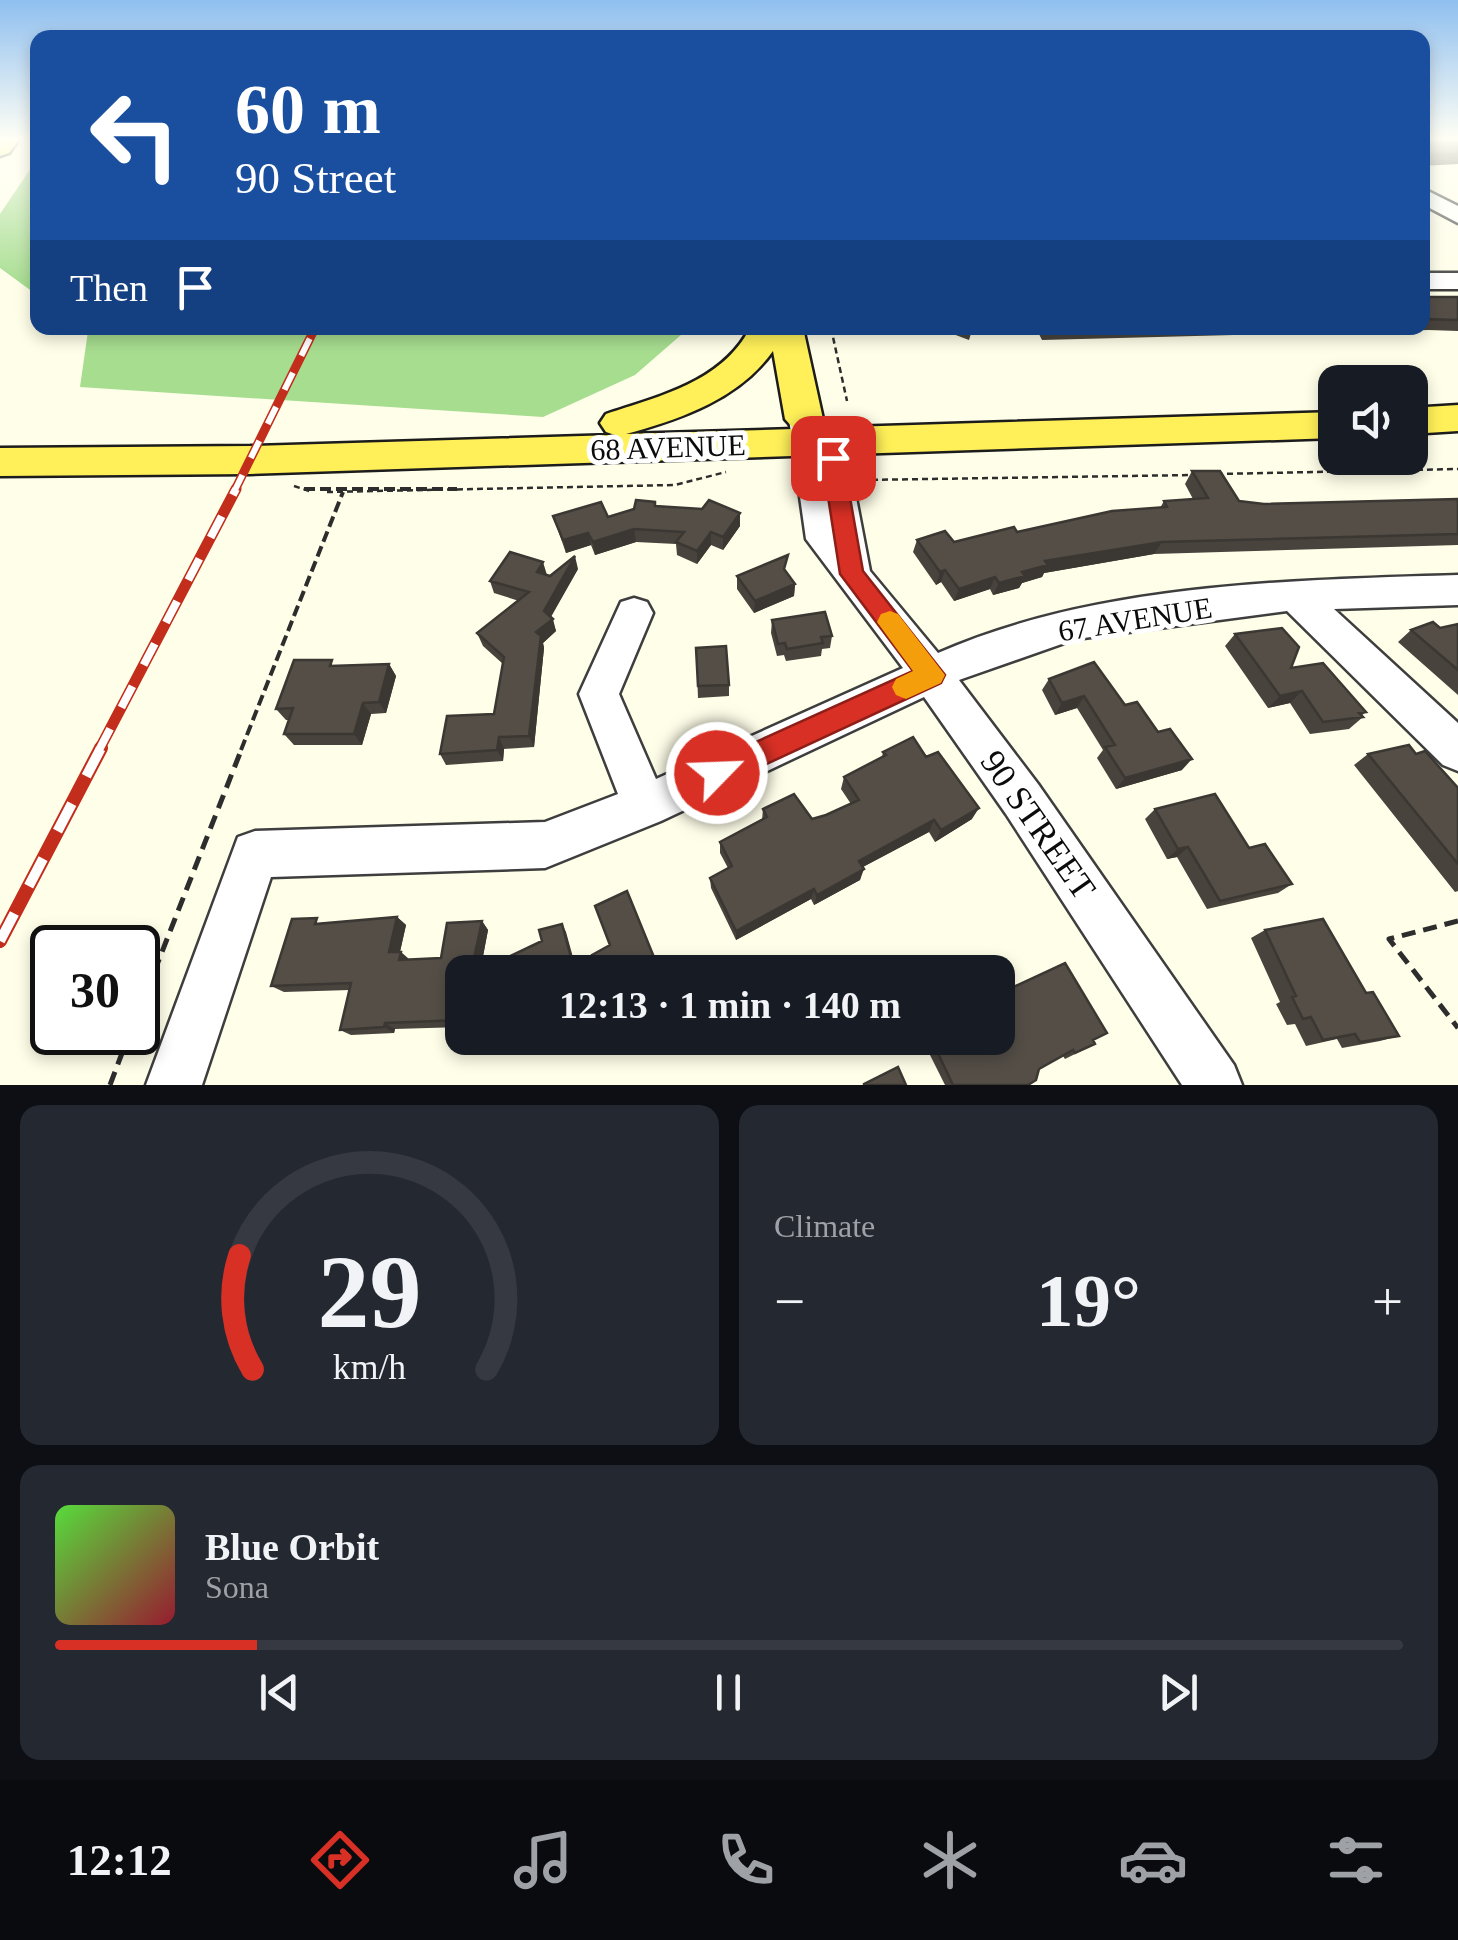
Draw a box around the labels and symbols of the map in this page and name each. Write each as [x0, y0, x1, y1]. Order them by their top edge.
pin [791, 416, 876, 501]
street label: 68 AVENUE [590, 428, 746, 466]
street label: 67 AVENUE [1056, 591, 1214, 647]
position arrow [665, 721, 769, 825]
street label: 90 STREET [973, 743, 1103, 907]
speed limit sign: 30 [30, 925, 160, 1055]

